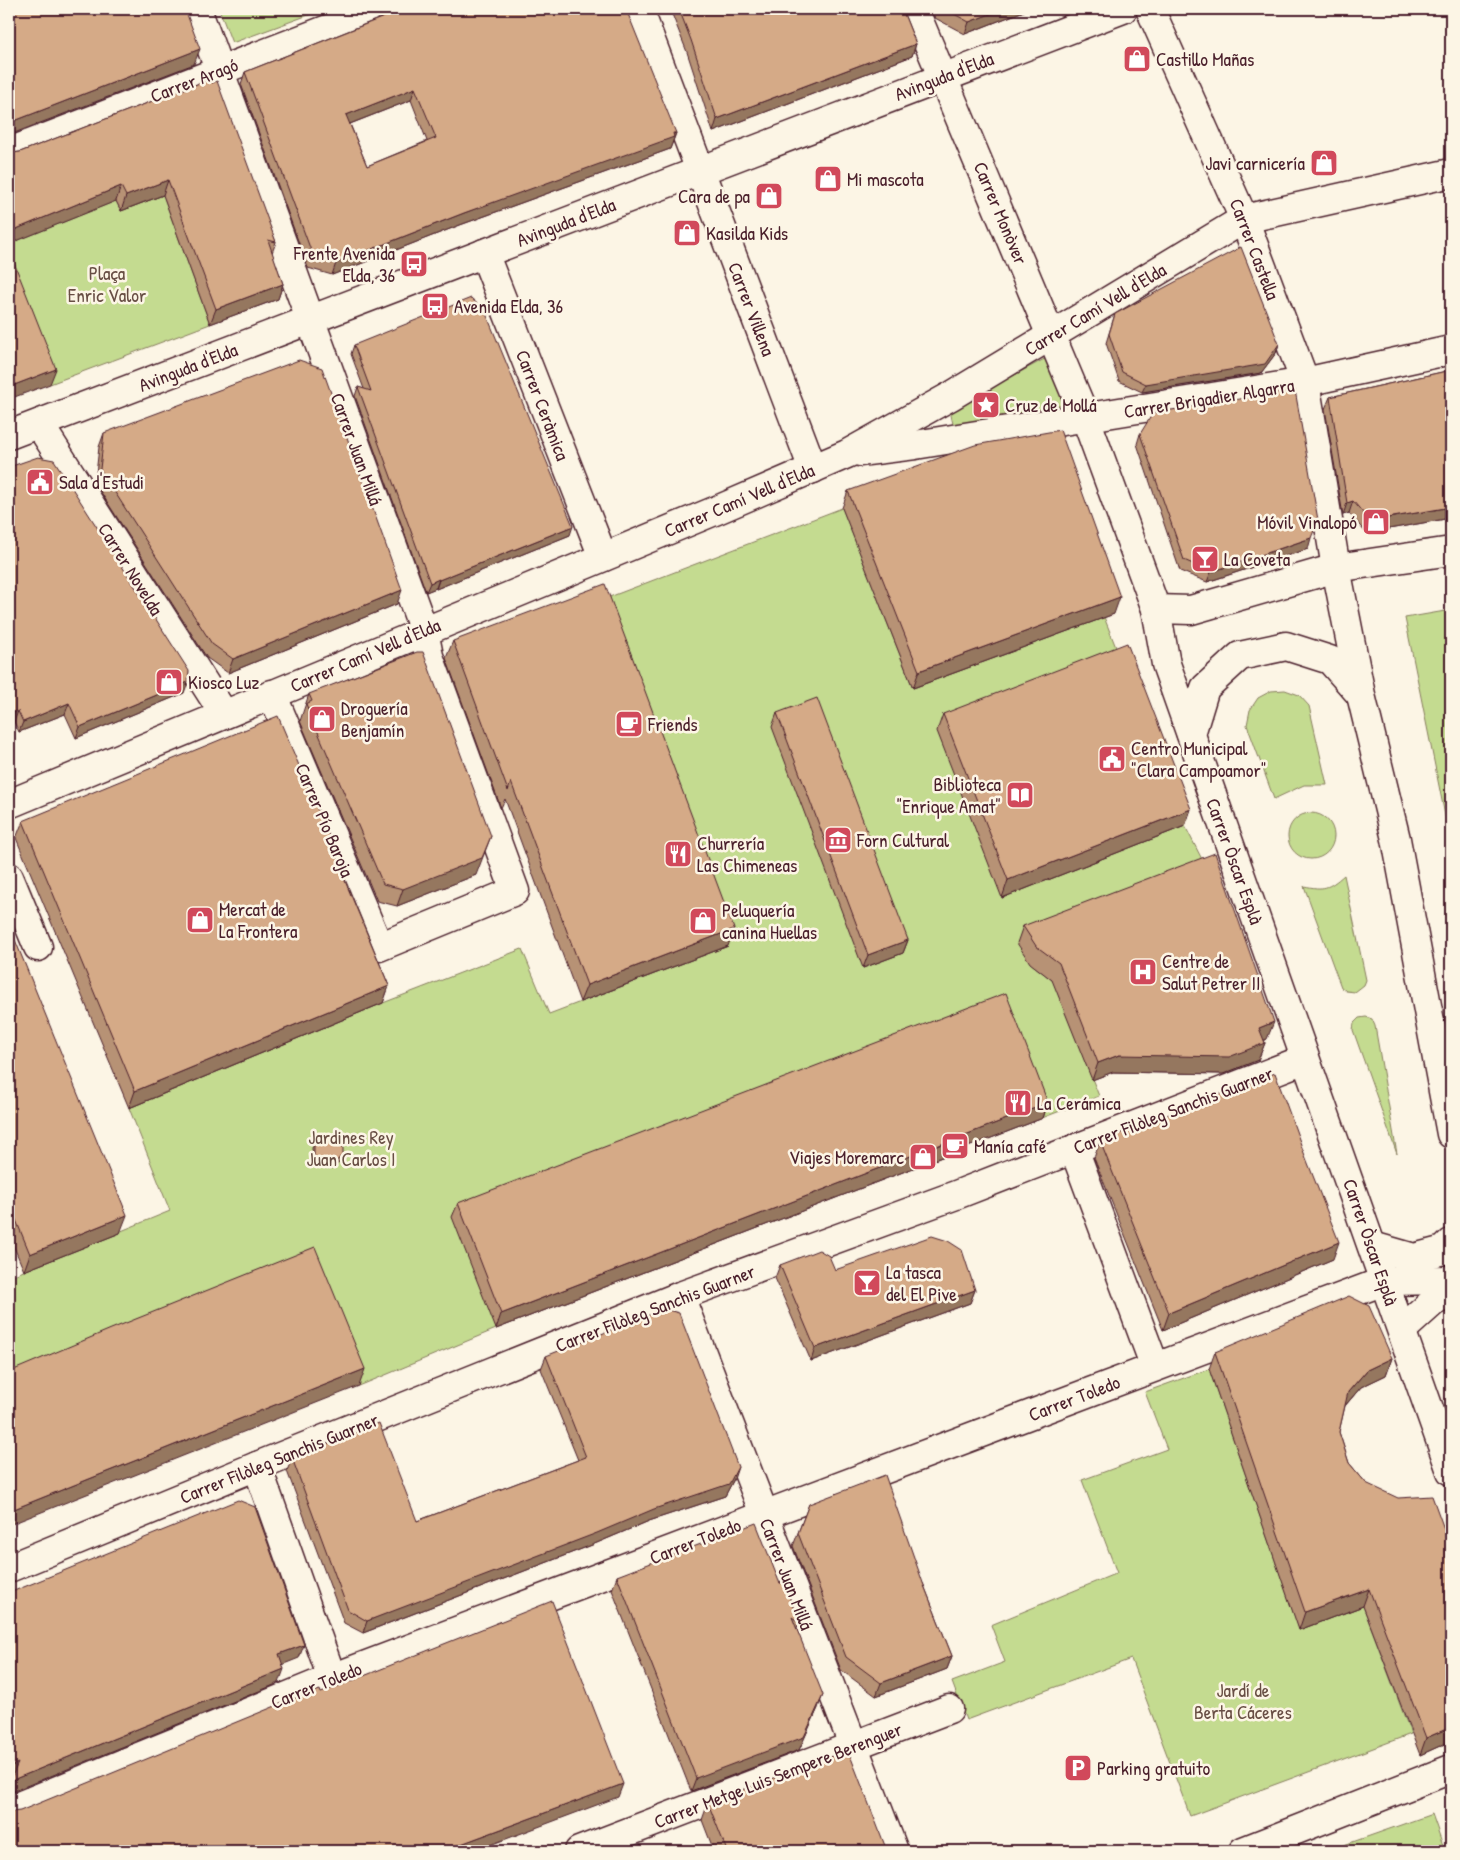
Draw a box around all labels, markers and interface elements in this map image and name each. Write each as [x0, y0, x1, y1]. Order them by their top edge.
shop icon: Castillo Mañas [1122, 44, 1152, 74]
street label: Avinguda d'Elda [891, 45, 998, 107]
place label: Castillo Mañas [1156, 46, 1254, 72]
street label: Carrer Aragó [146, 51, 242, 109]
shop icon: Javi carnicería [1309, 148, 1339, 178]
place label: Javi carnicería [1205, 150, 1306, 176]
street label: Carrer Monòver [968, 158, 1035, 269]
shop icon: Mi mascota [813, 164, 843, 194]
place label: Mi mascota [847, 166, 924, 192]
shop icon: Cara de pa [754, 181, 784, 211]
place label: Cara de pa [678, 183, 751, 209]
street label: Avinguda d'Elda [513, 191, 620, 253]
street label: Carrer Castella [1224, 195, 1286, 304]
shop icon: Kasilda Kids [672, 218, 702, 248]
place label: Kasilda Kids [706, 220, 788, 246]
place label: Frente Avenida Elda, 36 [293, 240, 396, 288]
bus stop icon: Frente Avenida Elda, 36 [399, 249, 429, 279]
street label: Carrer Camí Vell d'Elda [1019, 256, 1171, 362]
street label: Carrer Villena [722, 258, 782, 360]
park label: Plaça Enric Valor [68, 260, 147, 308]
bus stop icon: Avenida Elda, 36 [420, 291, 450, 321]
place label: Avenida Elda, 36 [454, 293, 563, 319]
street label: Avinguda d'Elda [135, 336, 242, 398]
street label: Carrer Ceràmica [510, 346, 576, 465]
street label: Carrer Brigadier Algarra [1122, 372, 1297, 424]
street label: Carrer Juan Millá [325, 389, 390, 509]
place icon: Cruz de Mollá [971, 390, 1001, 420]
place label: Cruz de Mollá [1005, 392, 1097, 418]
street label: Carrer Camí Vell d'Elda [660, 456, 819, 543]
public building icon: Sala d'Estudi [25, 467, 55, 497]
place label: Sala d'Estudi [59, 469, 144, 495]
shop icon: Móvil Vinalopó [1361, 507, 1391, 537]
place label: Móvil Vinalopó [1257, 509, 1357, 535]
street label: Carrer Novelda [92, 518, 170, 621]
bar icon: La Coveta [1190, 544, 1220, 574]
place label: La Coveta [1224, 546, 1291, 572]
street label: Carrer Camí Vell d'Elda [286, 611, 445, 698]
shop icon: Kiosco Luz [154, 667, 184, 697]
place label: Kiosco Luz [188, 669, 259, 695]
place label: Droguería Benjamín [341, 695, 408, 743]
shop icon: Droguería Benjamín [307, 704, 337, 734]
cafe icon: Friends [614, 709, 644, 739]
place label: Friends [647, 711, 698, 737]
place label: Centro Municipal "Clara Campoamor" [1131, 735, 1266, 783]
public building icon: Centro Municipal "Clara Campoamor" [1097, 744, 1127, 774]
street label: Carrer Pío Baroja [289, 759, 361, 881]
place label: Biblioteca "Enrique Amat" [896, 771, 1002, 819]
library icon: Biblioteca "Enrique Amat" [1005, 780, 1035, 810]
street label: Carrer Òscar Esplà [1200, 794, 1270, 928]
museum icon: Forn Cultural [823, 825, 853, 855]
place label: Forn Cultural [856, 827, 950, 853]
place label: Churrería Las Chimeneas [697, 830, 797, 878]
restaurant icon: Churrería Las Chimeneas [663, 839, 693, 869]
place label: Mercat de La Frontera [219, 896, 298, 944]
place label: Peluquería canina Huellas [722, 897, 817, 945]
shop icon: Mercat de La Frontera [185, 905, 215, 935]
shop icon: Peluquería canina Huellas [688, 906, 718, 936]
place label: Centre de Salut Petrer II [1162, 948, 1260, 996]
hospital icon: Centre de Salut Petrer II [1128, 957, 1158, 987]
street label: Carrer Filòleg Sanchis Guarner [1069, 1060, 1277, 1160]
restaurant icon: La Cerámica [1003, 1088, 1033, 1118]
place label: La Cerámica [1037, 1090, 1121, 1116]
park label: Jardines Rey Juan Carlos I [306, 1124, 396, 1172]
cafe icon: Manía café [940, 1131, 970, 1161]
place label: Manía café [974, 1133, 1047, 1159]
shop icon: Viajes Moremarc [908, 1142, 938, 1172]
place label: Viajes Moremarc [789, 1144, 905, 1170]
street label: Carrer Òscar Esplà [1337, 1175, 1405, 1309]
street label: Carrer Filòleg Sanchis Guarner [551, 1258, 759, 1358]
place label: La tasca del El Pive [886, 1259, 957, 1307]
bar icon: La tasca del El Pive [852, 1268, 882, 1298]
street label: Carrer Toledo [1025, 1369, 1124, 1427]
street label: Carrer Filòleg Sanchis Guarner [176, 1406, 383, 1510]
street label: Carrer Toledo [646, 1512, 745, 1570]
street label: Carrer Juan Millá [754, 1514, 820, 1634]
street label: Carrer Toledo [267, 1655, 366, 1715]
park label: Jardí de Berta Cáceres [1194, 1677, 1292, 1725]
street label: Carrer Metge Luis Sempere Berenguer [650, 1715, 906, 1834]
parking icon: Parking gratuito [1063, 1753, 1093, 1783]
place label: Parking gratuito [1097, 1755, 1211, 1781]

